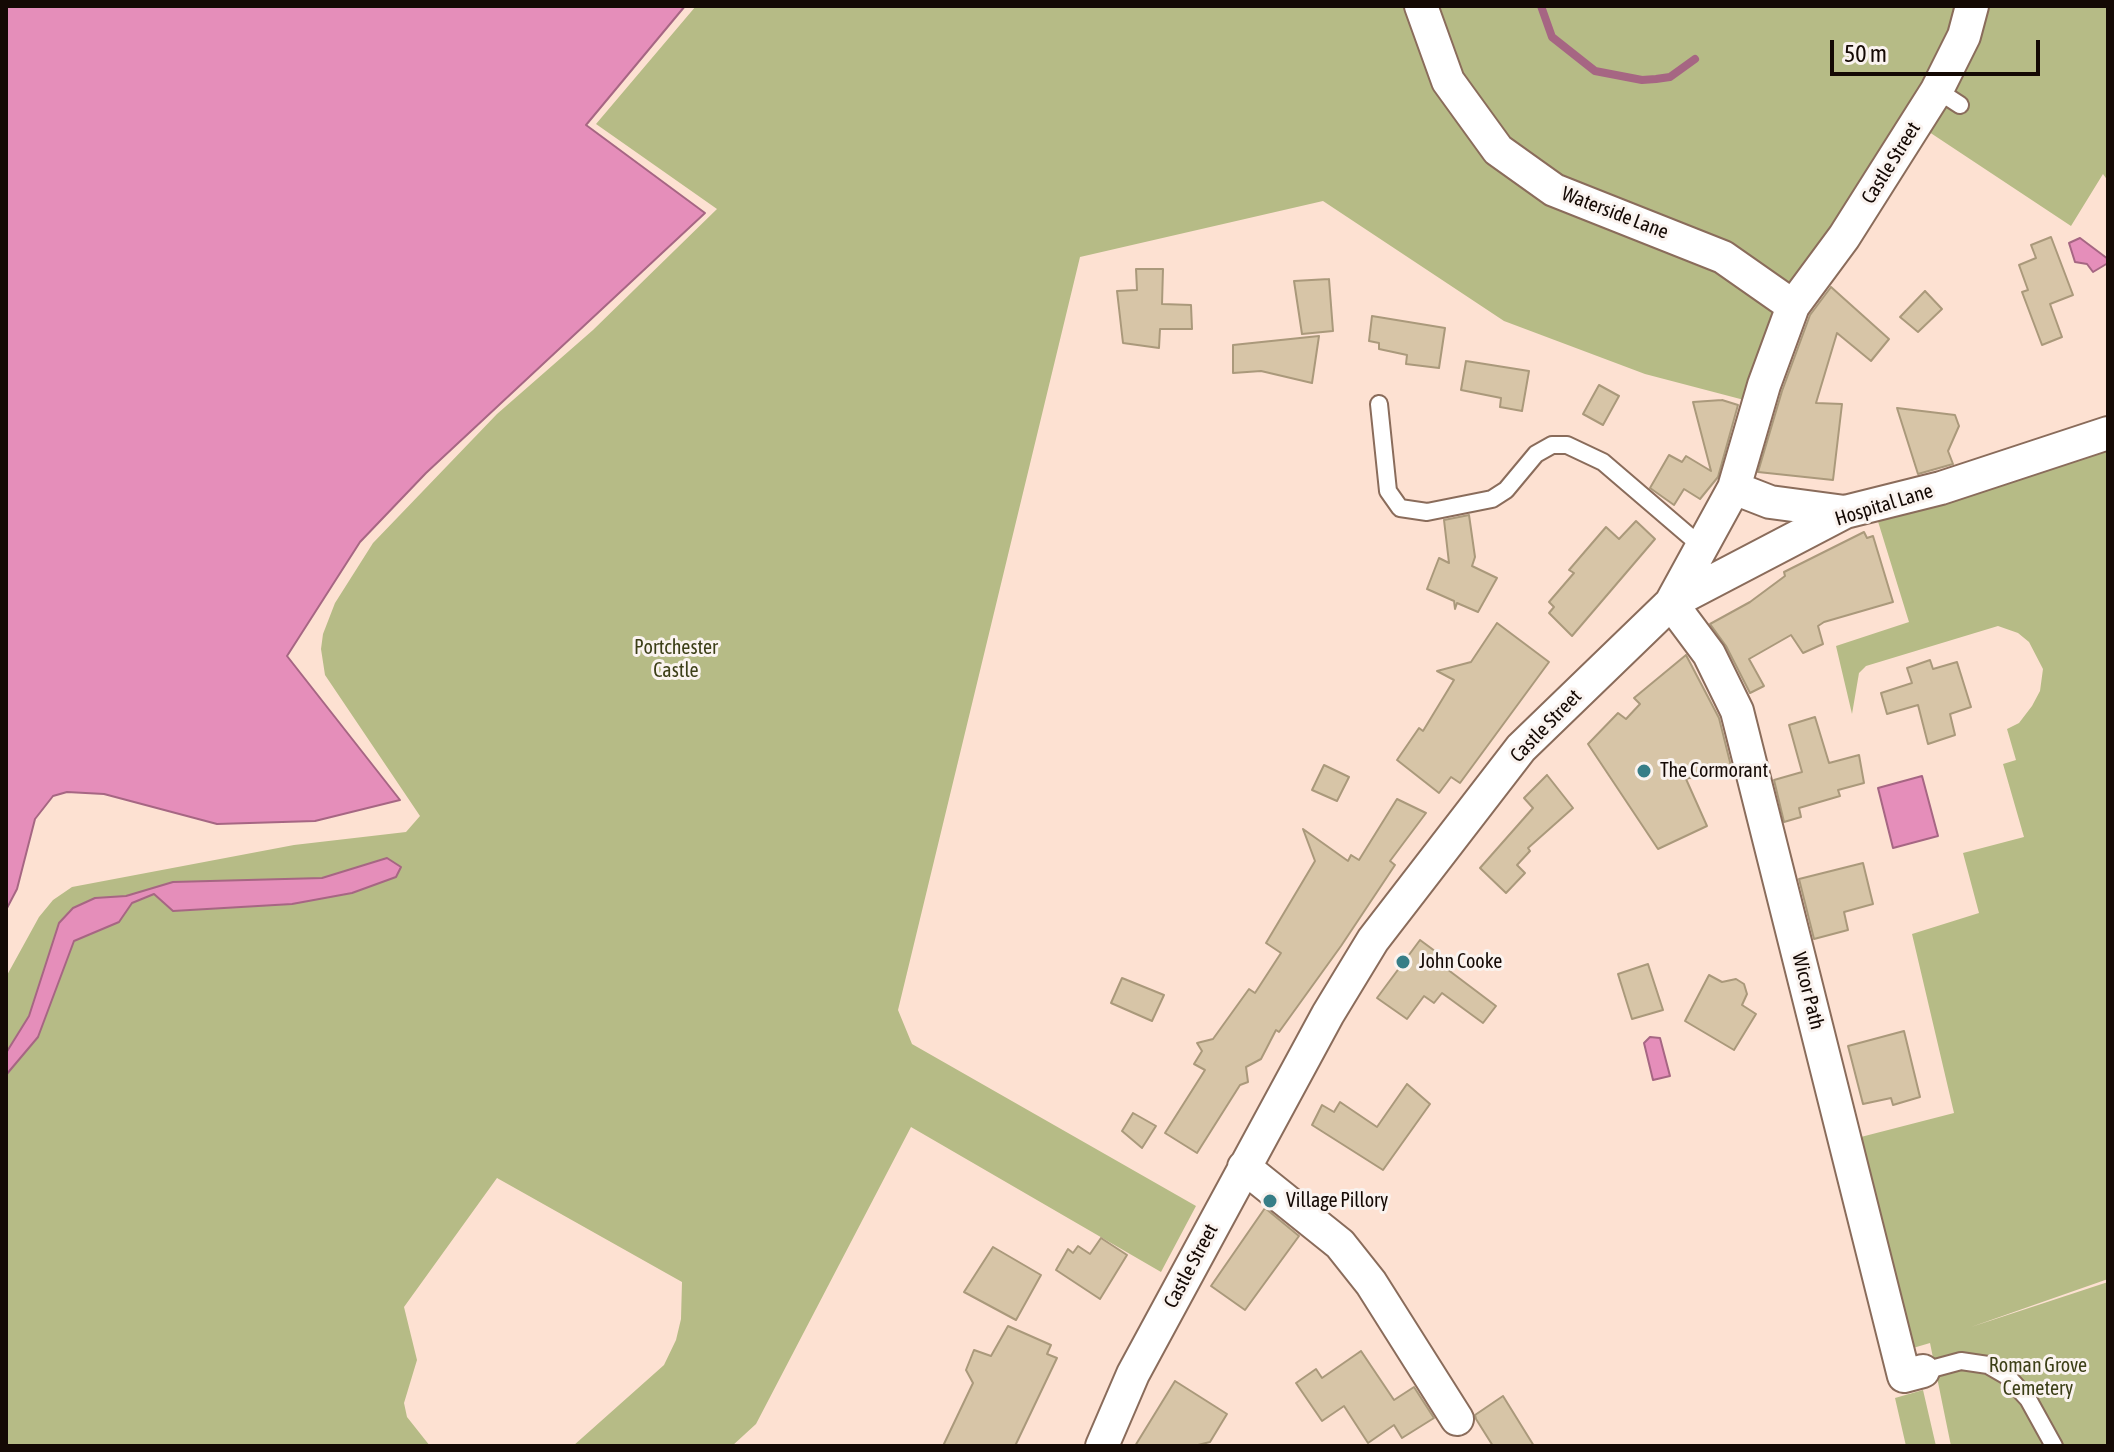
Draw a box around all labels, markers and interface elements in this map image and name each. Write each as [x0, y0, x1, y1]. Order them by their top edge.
scale bar [1834, 24, 2044, 74]
text: 50 m [1844, 40, 1887, 67]
street label: Castle Street [1856, 118, 1926, 208]
street label: Waterside Lane [1558, 182, 1672, 244]
street label: Hospital Lane [1832, 479, 1936, 531]
park label: Portchester Castle [634, 636, 718, 683]
street label: Castle Street [1505, 685, 1587, 767]
place label: The Cormorant [1660, 759, 1768, 783]
marker: The Cormorant [1635, 762, 1653, 780]
place label: John Cooke [1419, 950, 1502, 974]
street label: Wicor Path [1787, 950, 1829, 1032]
marker: John Cooke [1394, 953, 1412, 971]
place label: Village Pillory [1286, 1189, 1388, 1213]
marker: Village Pillory [1261, 1192, 1279, 1210]
street label: Castle Street [1159, 1220, 1223, 1312]
park label: Roman Grove Cemetery [1989, 1354, 2087, 1401]

